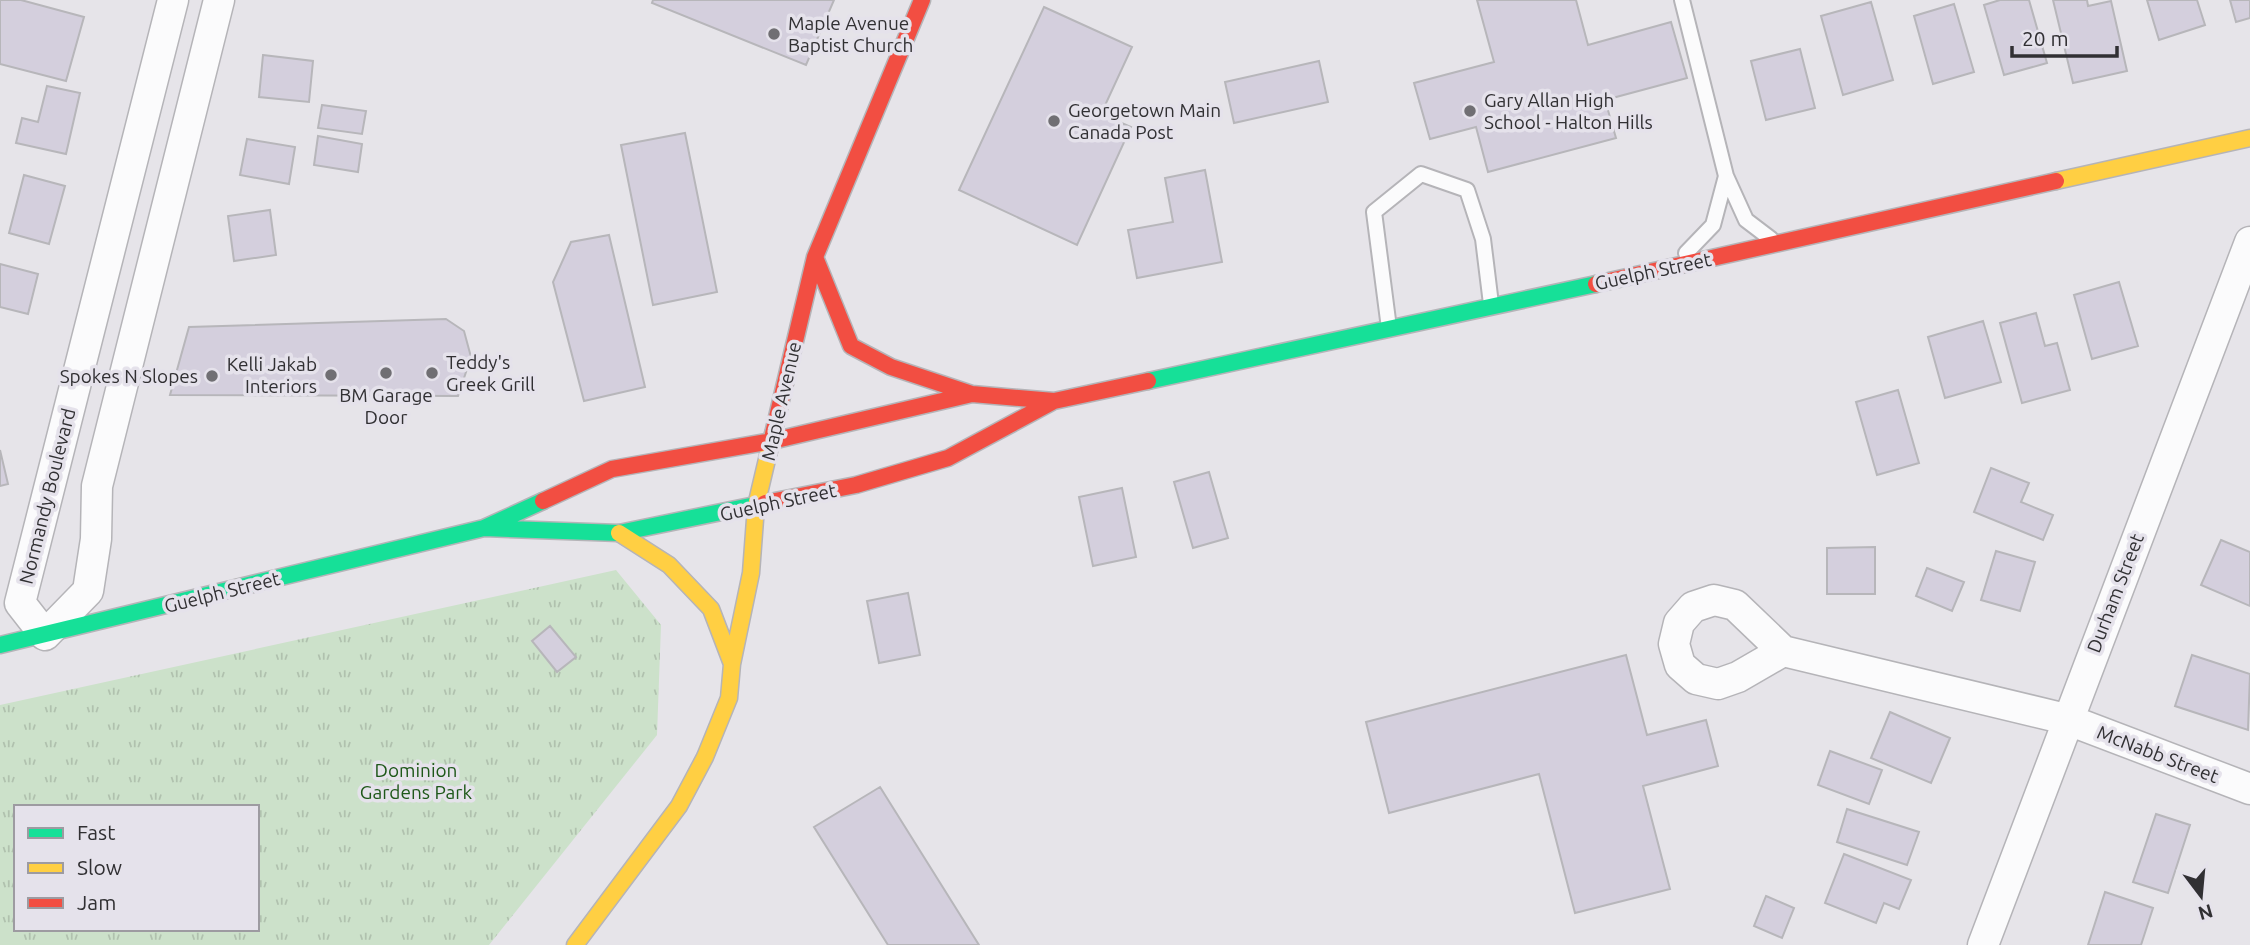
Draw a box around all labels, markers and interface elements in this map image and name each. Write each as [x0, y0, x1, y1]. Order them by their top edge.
place label: Maple Avenue Baptist Church [788, 12, 913, 56]
scale bar [2012, 14, 2117, 58]
marker: Maple Avenue Baptist Church [766, 26, 782, 42]
text: 20 m [2022, 26, 2069, 50]
place label: Gary Allan High School - Halton Hills [1484, 89, 1653, 133]
place label: Georgetown Main Canada Post [1068, 99, 1221, 143]
marker: Gary Allan High School - Halton Hills [1462, 103, 1478, 119]
marker: Georgetown Main Canada Post [1046, 113, 1062, 129]
street label: Guelph Street [1593, 248, 1714, 294]
street label: Maple Avenue [757, 339, 805, 463]
place label: Teddy's Greek Grill [446, 351, 535, 395]
place label: Kelli Jakab Interiors [227, 353, 317, 397]
place label: Spokes N Slopes [60, 365, 198, 387]
marker: BM Garage Door [378, 365, 394, 381]
marker: Teddy's Greek Grill [424, 365, 440, 381]
marker: Kelli Jakab Interiors [323, 367, 339, 383]
marker: Spokes N Slopes [204, 368, 220, 384]
place label: BM Garage Door [339, 384, 433, 428]
street label: Normandy Boulevard [15, 406, 79, 586]
street label: Guelph Street [718, 479, 839, 525]
street label: Durham Street [2082, 530, 2148, 656]
street label: Guelph Street [162, 567, 283, 617]
street label: McNabb Street [2094, 721, 2222, 787]
park label: Dominion Gardens Park [360, 759, 473, 803]
legend [14, 805, 259, 931]
text: Fast [77, 820, 115, 844]
text: Slow [77, 855, 122, 879]
north arrow [2166, 861, 2236, 931]
text: Jam [77, 890, 116, 914]
text: N [2196, 900, 2216, 925]

